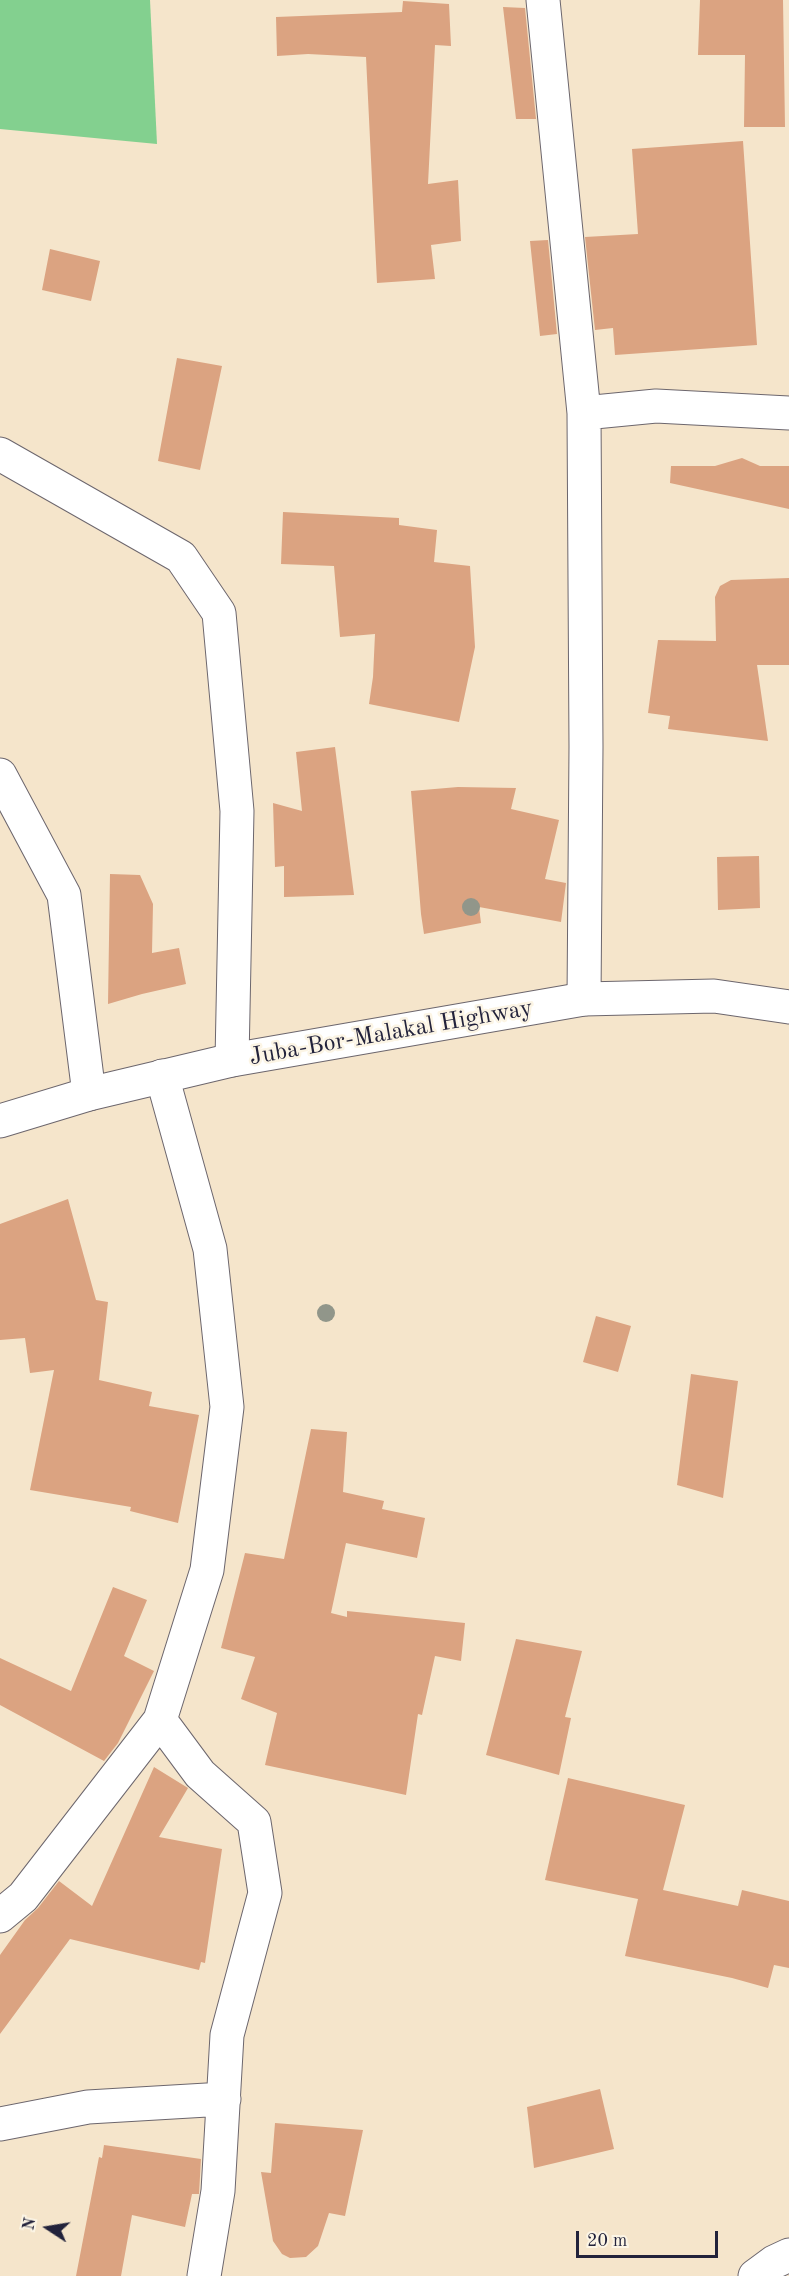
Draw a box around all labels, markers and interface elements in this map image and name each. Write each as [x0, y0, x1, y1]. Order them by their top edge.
street label: Juba-Bor-Malakal Highway [247, 994, 535, 1072]
north arrow [18, 2198, 78, 2258]
text: N [21, 2217, 39, 2232]
scale bar [579, 2219, 722, 2257]
text: 20 m [587, 2232, 627, 2250]

